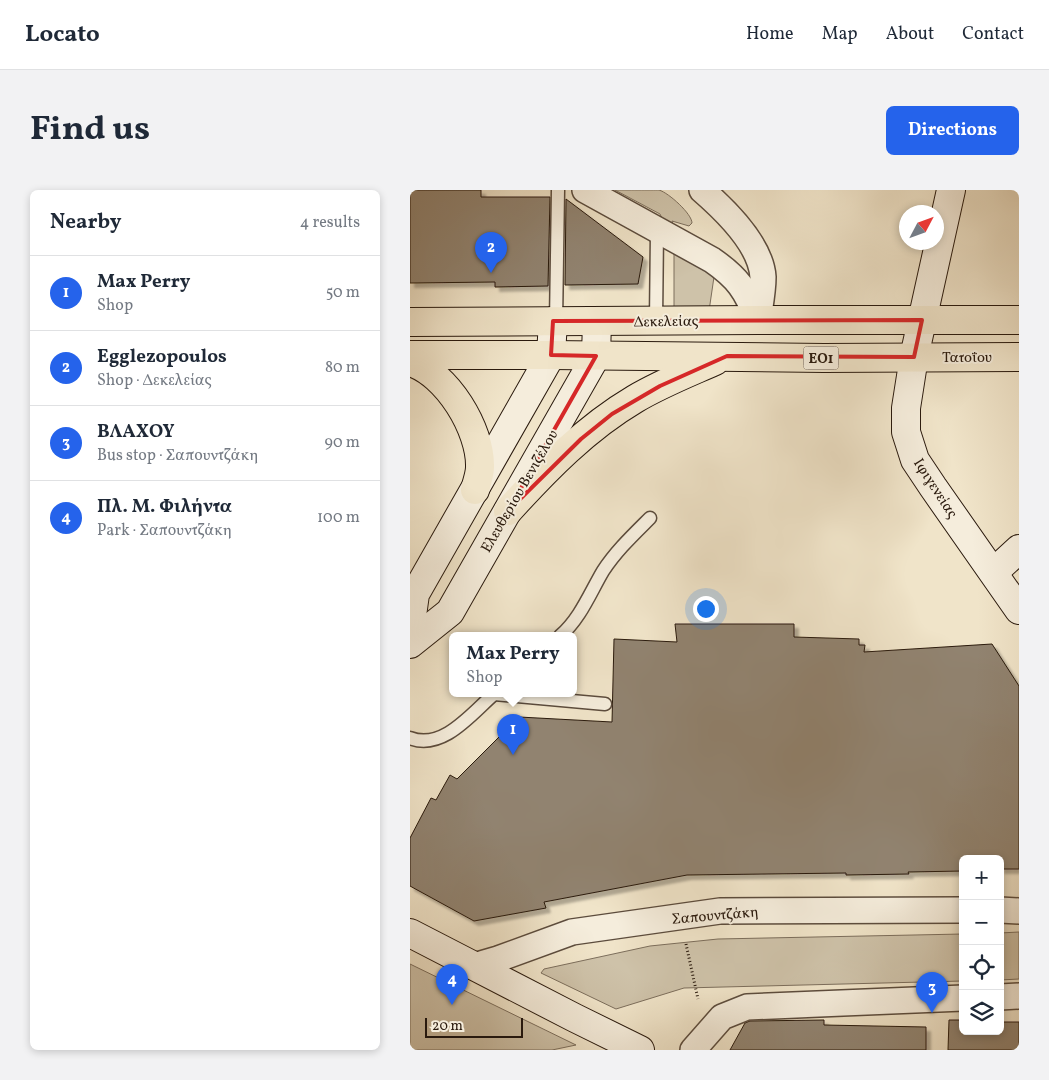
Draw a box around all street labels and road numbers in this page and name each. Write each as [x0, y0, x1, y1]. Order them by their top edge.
street label: Δεκελείας [633, 311, 699, 334]
road number: ΕΟ1 [804, 346, 838, 370]
street label: Τατοΐου [942, 348, 992, 369]
street label: Ελευθερίου Βενιζέλου [476, 426, 564, 557]
street label: Ιφιγενείας [907, 455, 962, 523]
street label: Σαπουντζάκη [671, 902, 759, 931]

